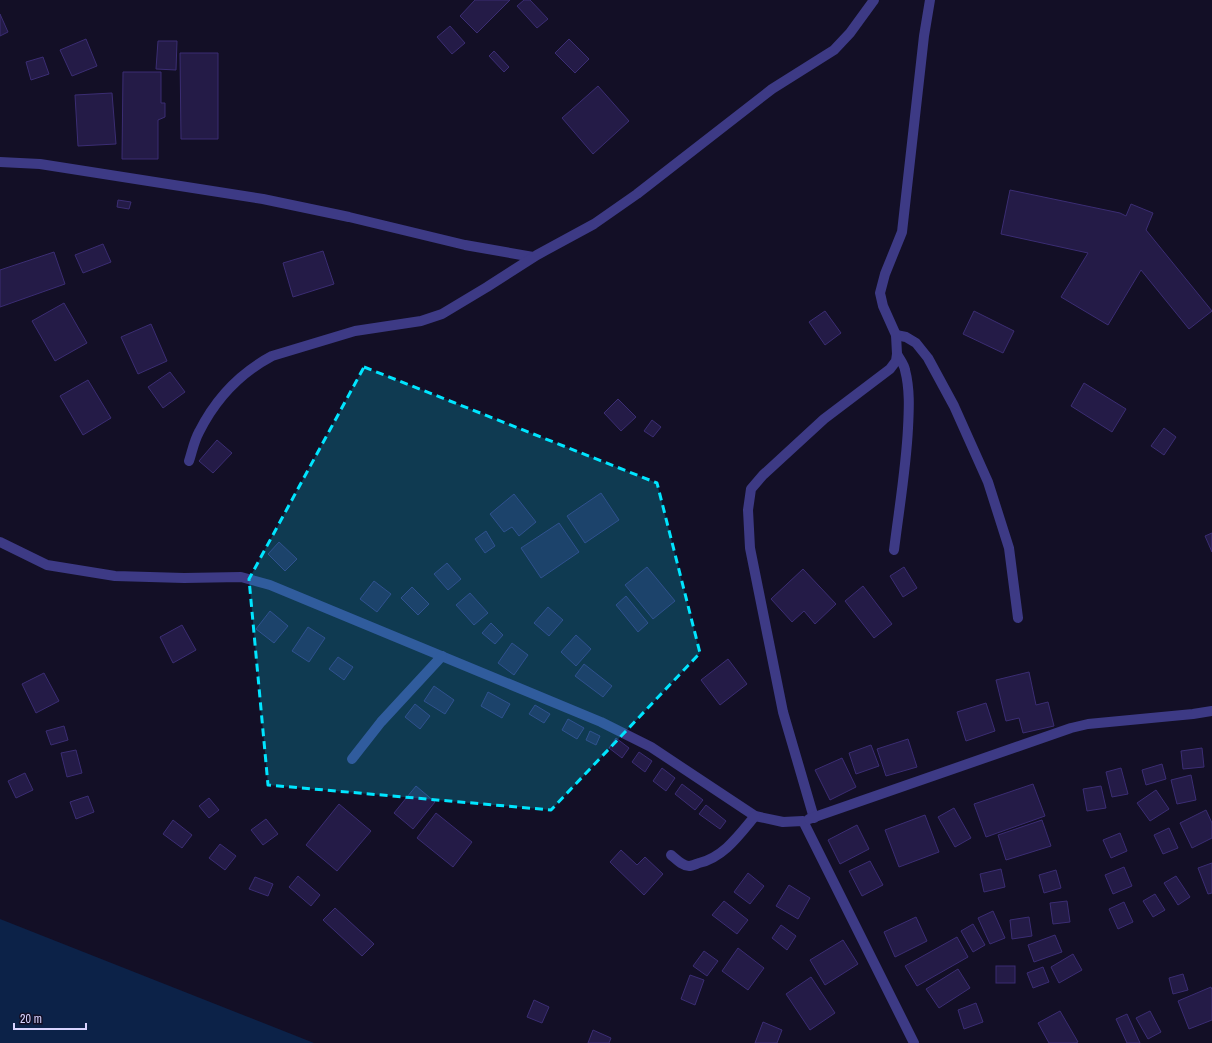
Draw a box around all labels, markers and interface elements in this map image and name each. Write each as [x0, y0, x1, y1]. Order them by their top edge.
scale bar [14, 1005, 86, 1031]
text: 20 m [20, 1011, 42, 1027]

